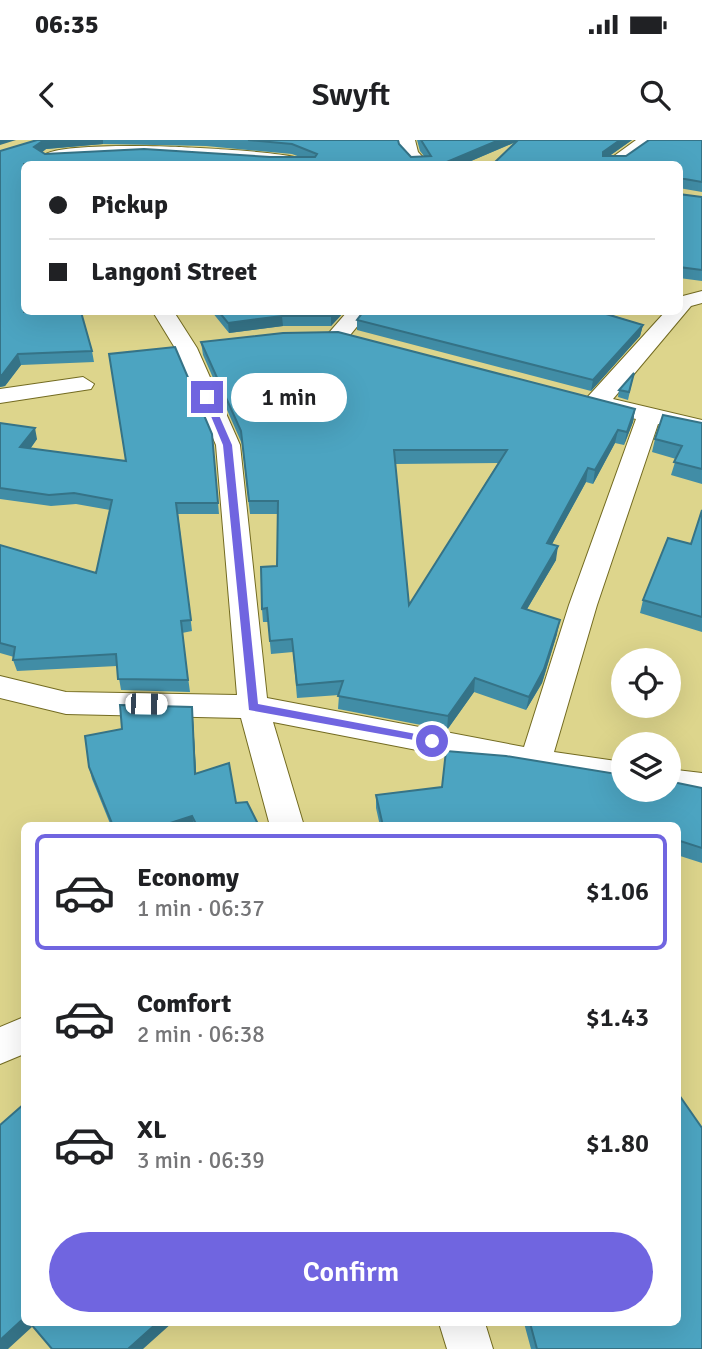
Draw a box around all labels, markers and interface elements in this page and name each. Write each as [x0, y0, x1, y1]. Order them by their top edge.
text: 06:35 [35, 9, 99, 41]
text: Swyft [312, 75, 390, 114]
icon: back [28, 76, 66, 114]
icon: search [636, 76, 674, 114]
text: Pickup [91, 189, 168, 221]
text: Langoni Street [91, 256, 257, 288]
callout: 1 min [232, 372, 347, 422]
route end [191, 381, 223, 413]
text: 1 min [261, 383, 317, 412]
map controls [611, 648, 681, 802]
button: locate [611, 648, 681, 718]
car [125, 693, 168, 715]
route start [416, 725, 448, 757]
button: layers [611, 732, 681, 802]
icon: car [53, 861, 116, 924]
text: Economy [137, 862, 239, 894]
text: $1.06 [586, 876, 649, 908]
text: 1 min · 06:37 [137, 894, 265, 923]
icon: car [53, 987, 116, 1050]
text: Comfort [137, 988, 231, 1020]
text: $1.43 [586, 1002, 649, 1034]
text: 2 min · 06:38 [137, 1020, 265, 1049]
icon: car [53, 1113, 116, 1176]
text: XL [137, 1114, 167, 1146]
text: $1.80 [586, 1128, 649, 1160]
text: 3 min · 06:39 [137, 1146, 265, 1175]
button: Confirm [49, 1232, 653, 1312]

